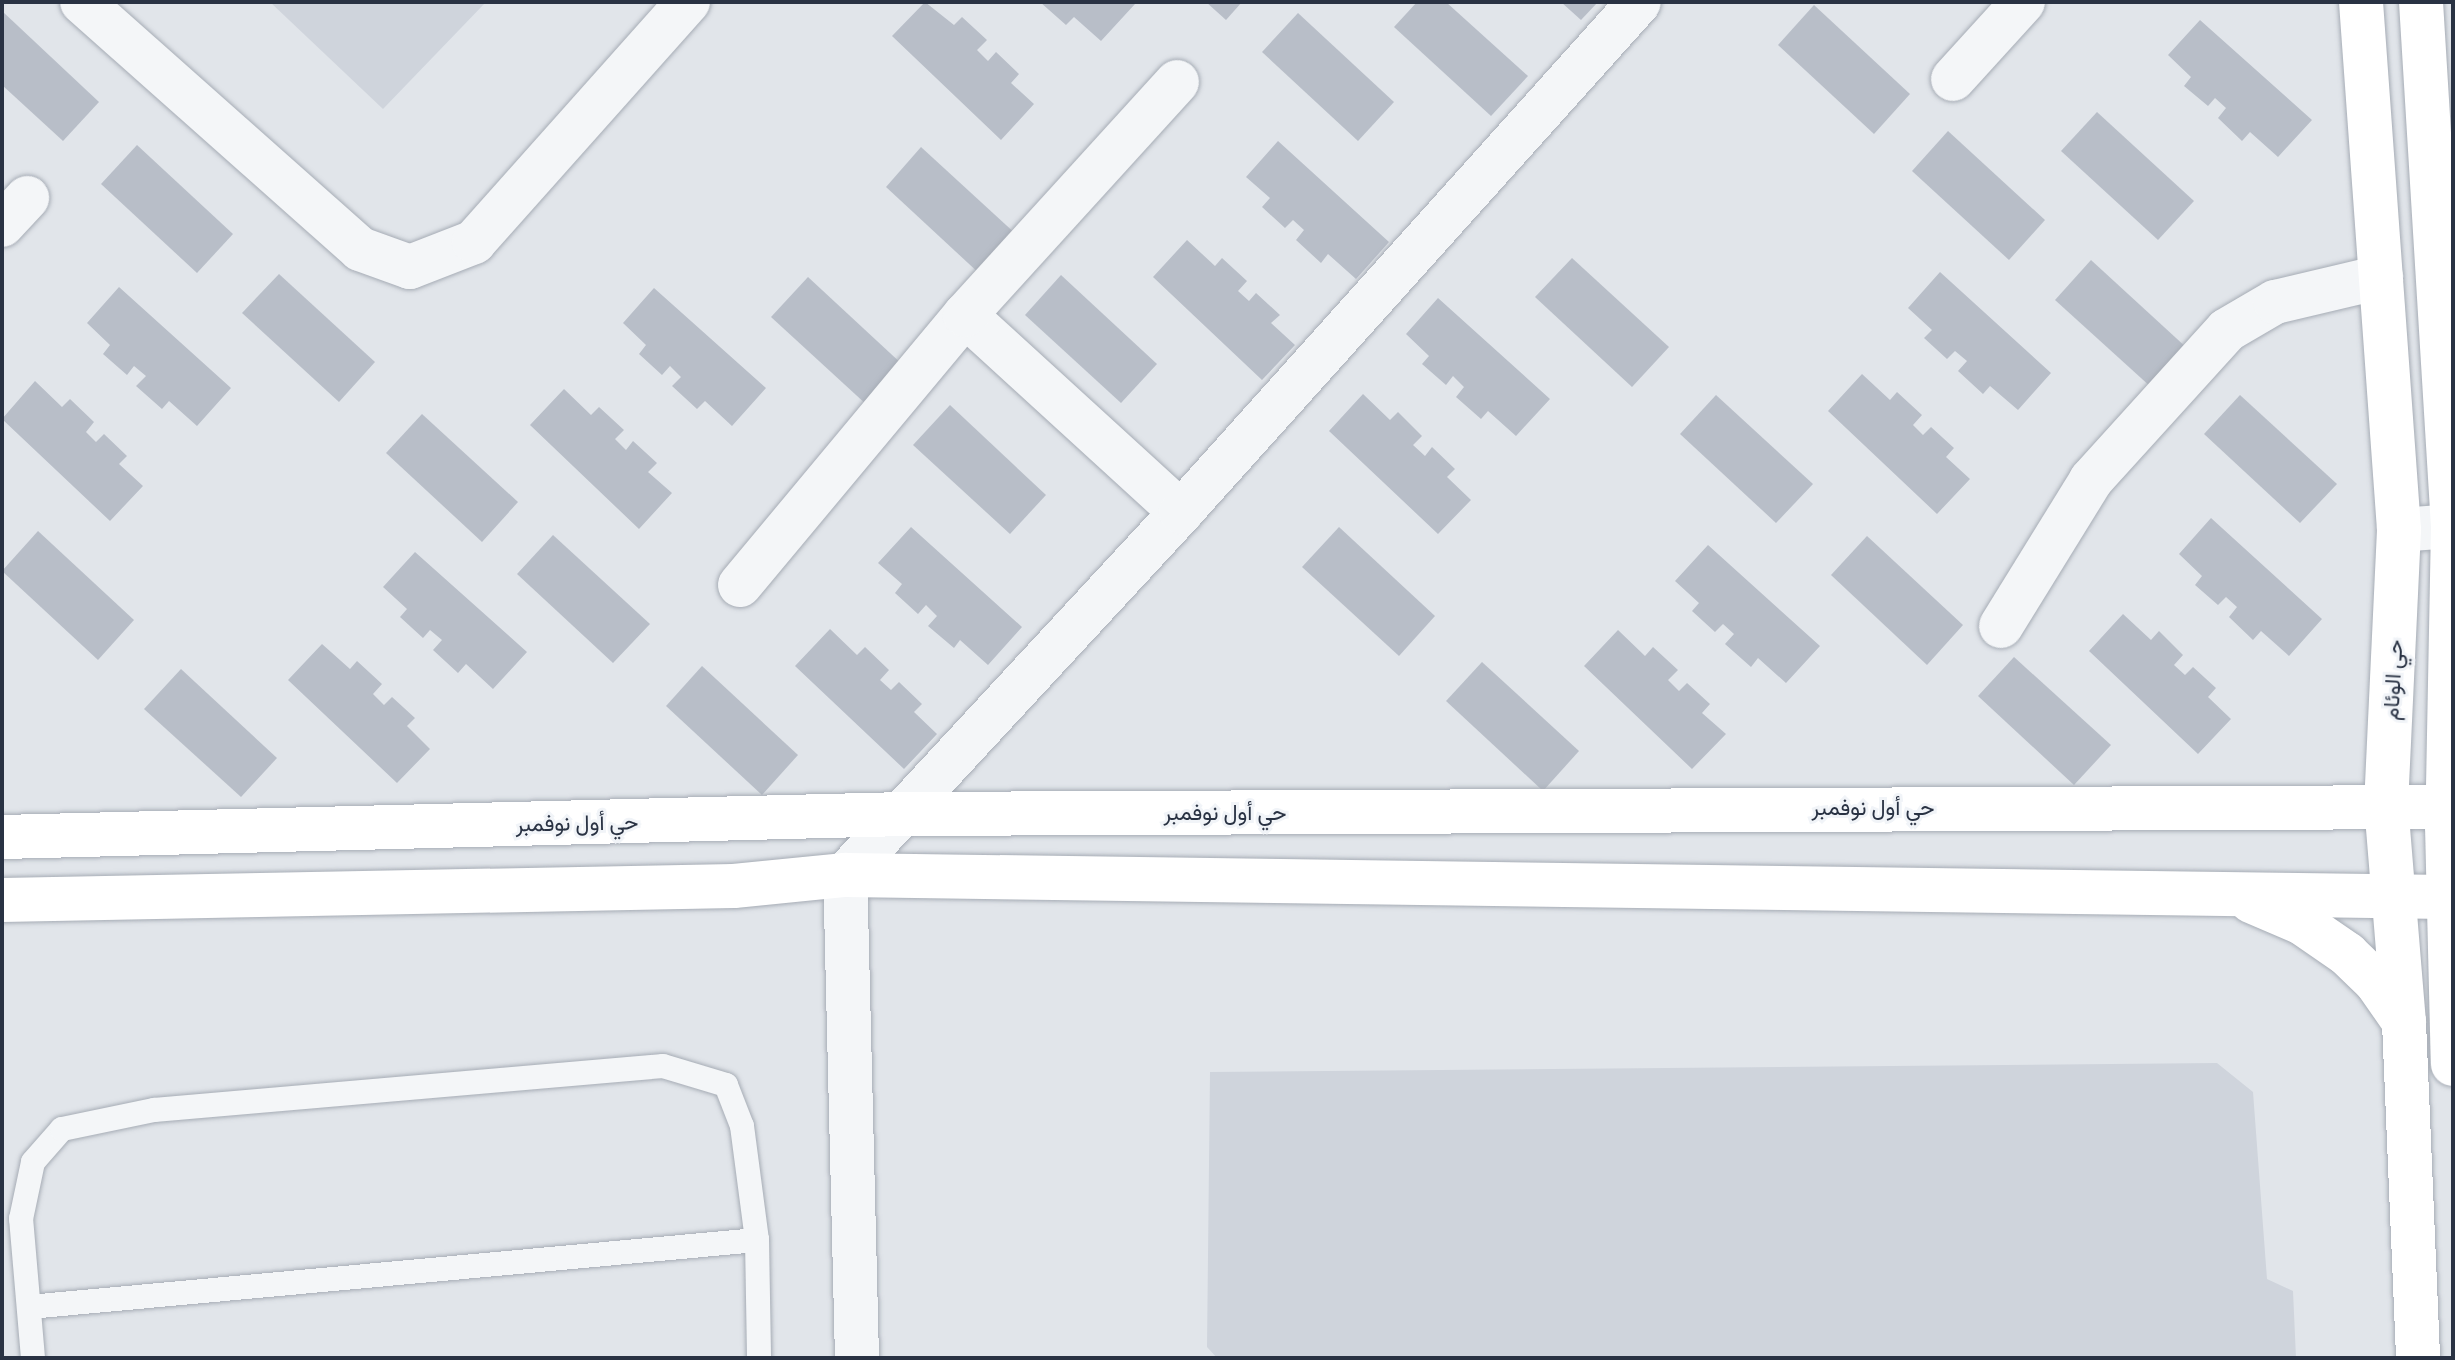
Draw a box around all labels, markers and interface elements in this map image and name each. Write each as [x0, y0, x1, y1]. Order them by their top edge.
street label: حي الوئام [2377, 639, 2407, 721]
street label: حي أول نوفمبر [1812, 794, 1934, 820]
street label: حي أول نوفمبر [1164, 799, 1286, 825]
street label: حي أول نوفمبر [515, 808, 639, 836]

